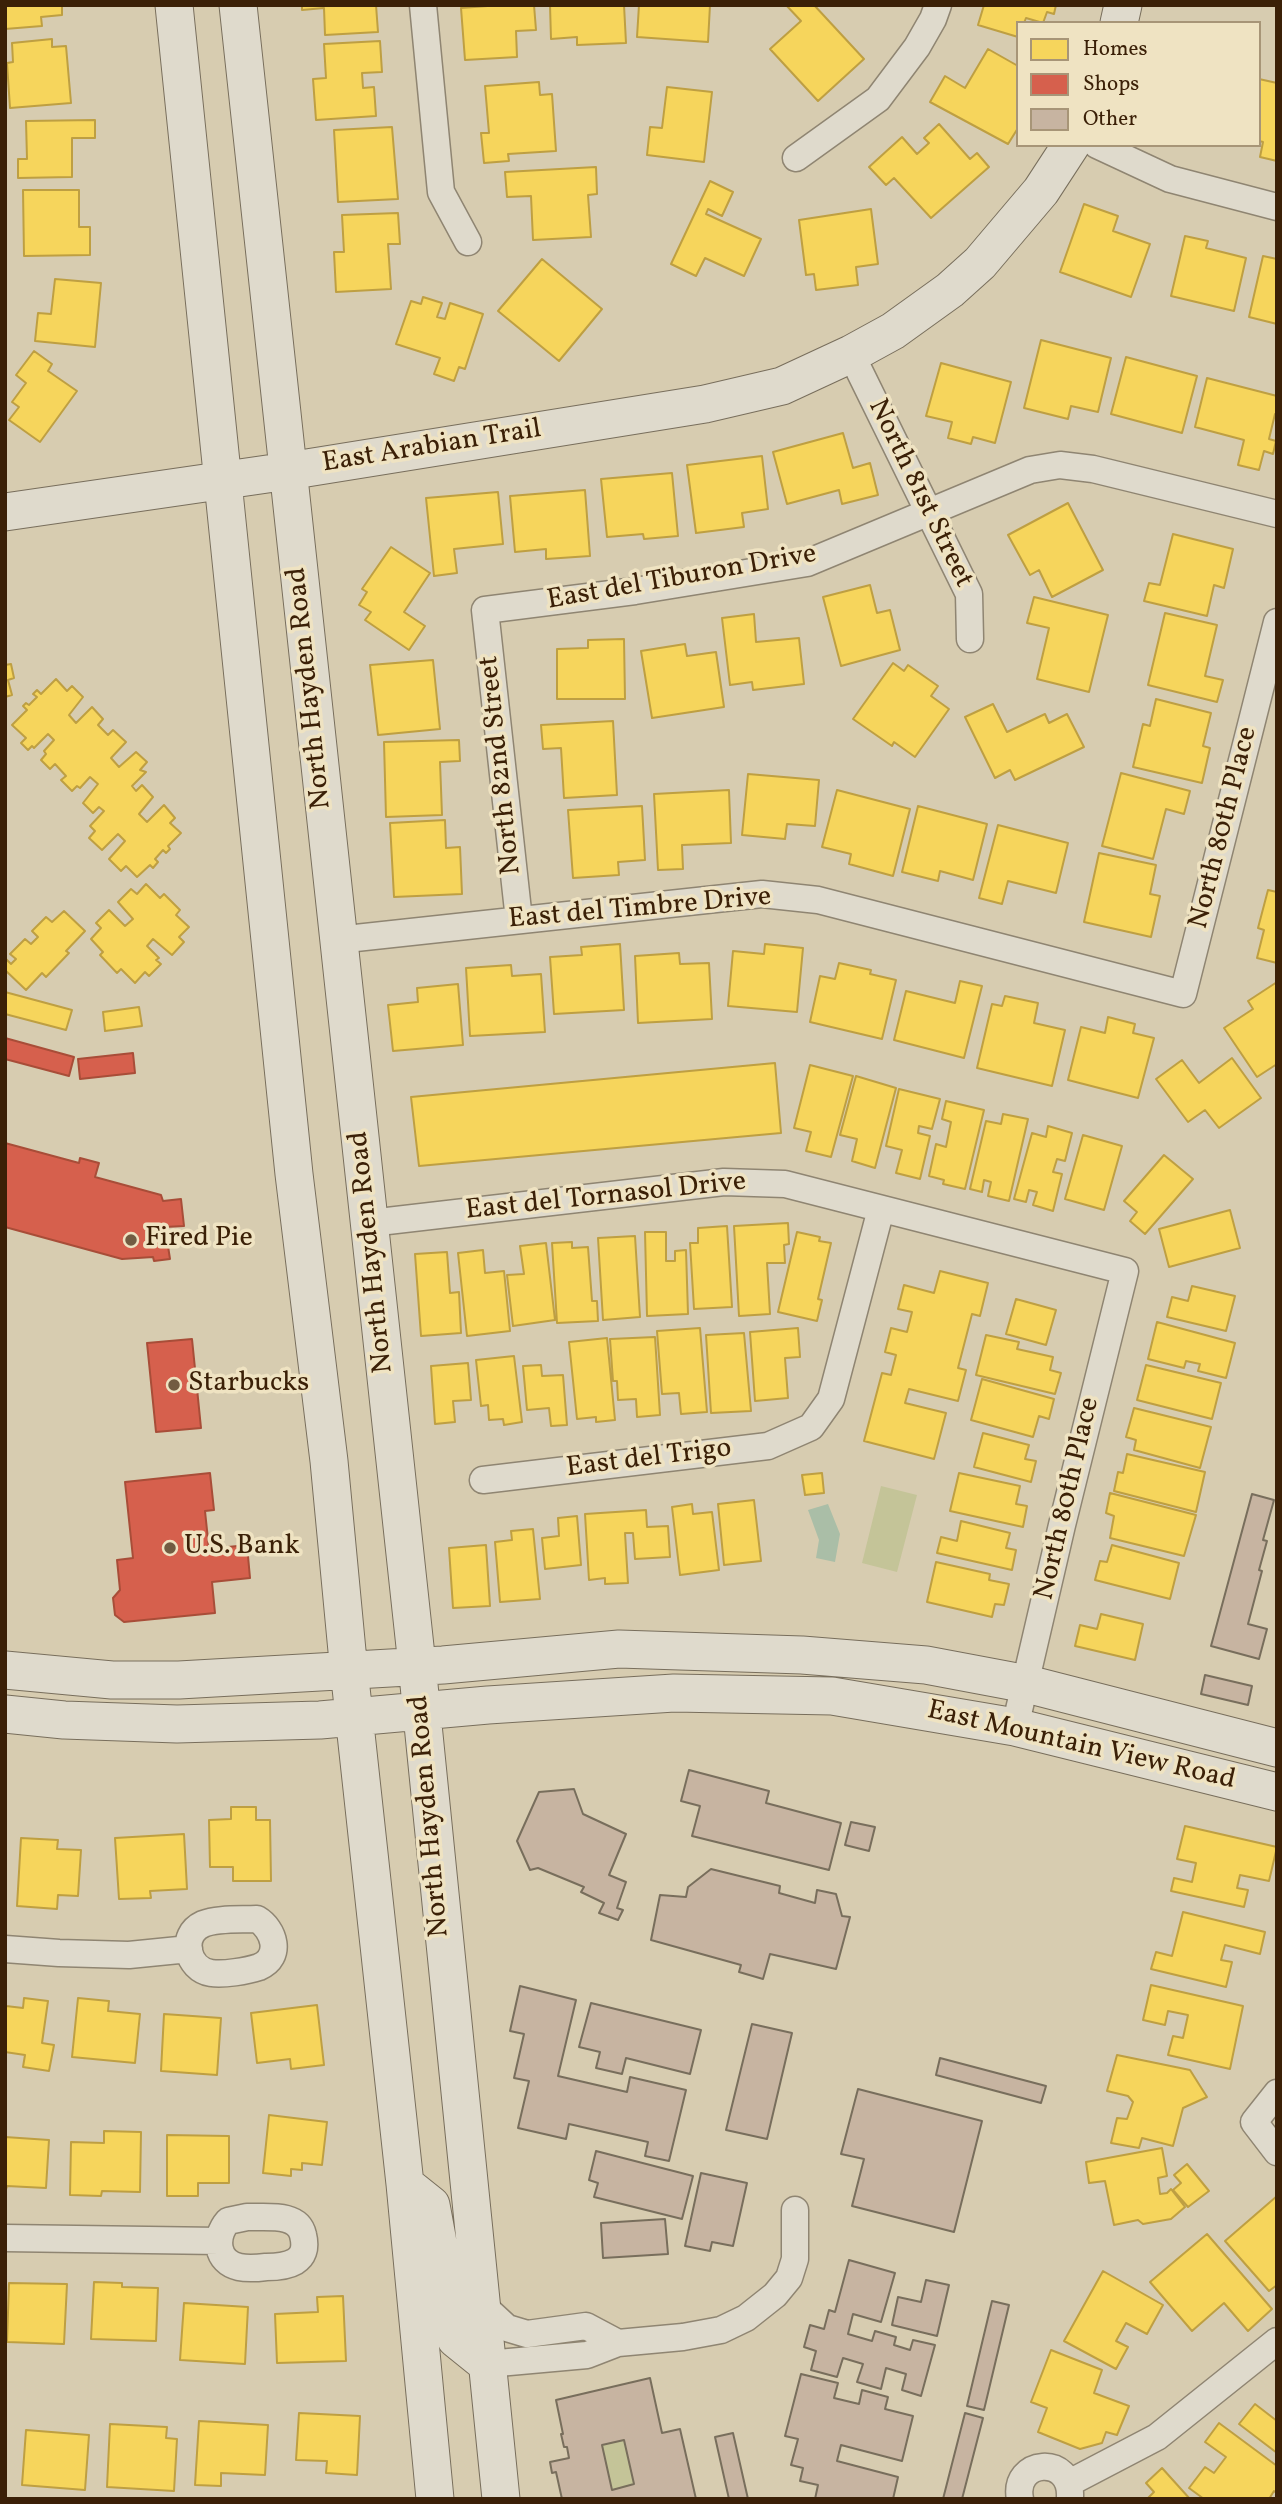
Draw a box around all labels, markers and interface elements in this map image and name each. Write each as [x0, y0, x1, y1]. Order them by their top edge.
legend [1016, 21, 1261, 147]
text: Homes [1083, 35, 1148, 64]
text: Shops [1083, 70, 1139, 99]
text: Other [1083, 105, 1137, 134]
street label: North 81st Street [859, 394, 979, 594]
street label: East Arabian Trail [320, 414, 544, 482]
street label: East del Tiburon Drive [545, 539, 819, 619]
street label: North Hayden Road [282, 565, 340, 811]
street label: North 82nd Street [474, 654, 530, 876]
street label: North 80th Place [1184, 723, 1266, 933]
street label: East del Timbre Drive [507, 882, 773, 938]
street label: North Hayden Road [344, 1129, 402, 1375]
street label: East del Tornasol Drive [464, 1167, 748, 1229]
place label: Fired Pie [145, 1223, 253, 1257]
marker: Fired Pie [123, 1232, 139, 1248]
place label: Starbucks [188, 1368, 309, 1402]
marker: Starbucks [166, 1377, 182, 1393]
street label: North 80th Place [1029, 1394, 1109, 1604]
street label: East del Trigo [565, 1433, 733, 1487]
place label: U.S. Bank [184, 1531, 300, 1565]
marker: U.S. Bank [162, 1540, 178, 1556]
street label: North Hayden Road [404, 1693, 458, 1939]
street label: East Mountain View Road [924, 1695, 1238, 1799]

